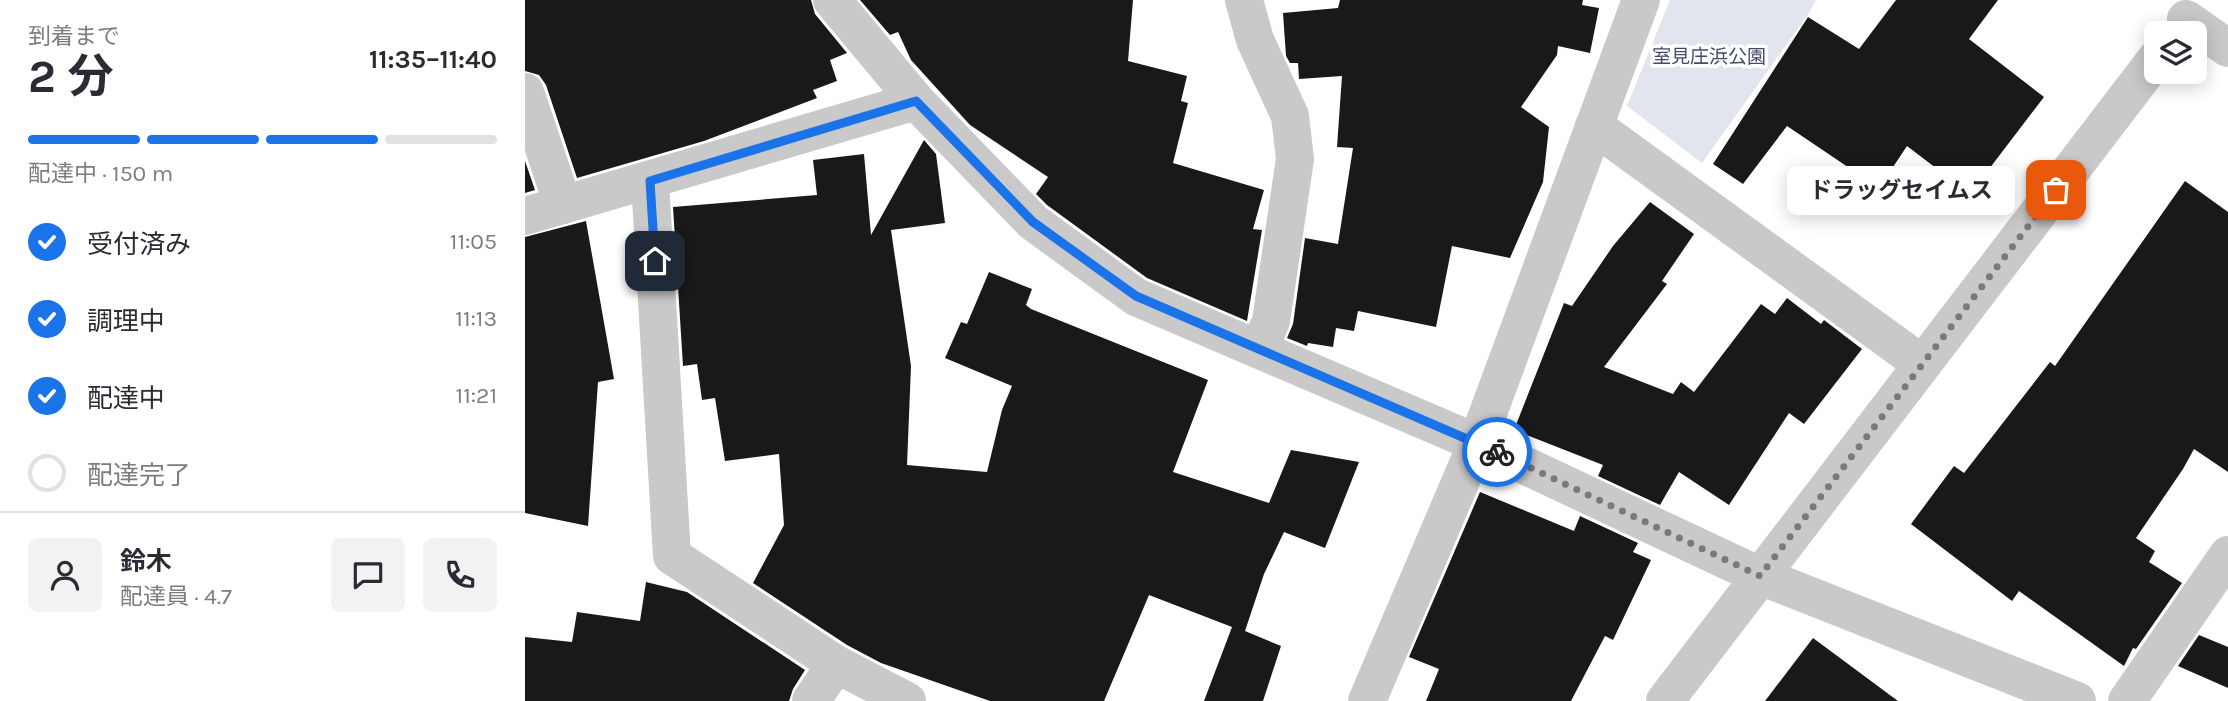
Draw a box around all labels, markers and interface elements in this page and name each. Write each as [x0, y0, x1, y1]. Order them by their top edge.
map controls [2144, 21, 2207, 84]
button: layers [2144, 21, 2207, 84]
text: 到着まで [28, 23, 120, 50]
text: 11:35–11:40 [369, 44, 497, 75]
park label: 室見庄浜公園 [1652, 46, 1766, 68]
text: 2 分 [28, 50, 113, 104]
text: 配達中 · 150 m [28, 160, 173, 187]
pin [2026, 160, 2086, 220]
callout: ドラッグセイムス [1787, 166, 2014, 214]
icon: bag [2037, 171, 2075, 209]
text: ドラッグセイムス [1809, 177, 1993, 204]
icon: check [28, 223, 66, 261]
text: 11:05 [450, 228, 497, 255]
text: 受付済み [87, 229, 191, 260]
pin [625, 231, 685, 291]
icon: home [636, 242, 674, 280]
icon: check [28, 300, 66, 338]
text: 11:13 [455, 305, 497, 332]
text: 調理中 [87, 306, 165, 337]
icon: check [28, 377, 66, 415]
text: 11:21 [456, 382, 497, 409]
text: 配達中 [87, 383, 165, 414]
courier [1462, 417, 1532, 487]
icon: bike [1478, 433, 1516, 471]
text: 配達完了 [87, 460, 191, 491]
button: person [28, 538, 102, 612]
button: chat [331, 538, 405, 612]
button: phone [423, 538, 497, 612]
text: 鈴木 [120, 546, 172, 577]
text: 配達員 · 4.7 [120, 583, 232, 610]

